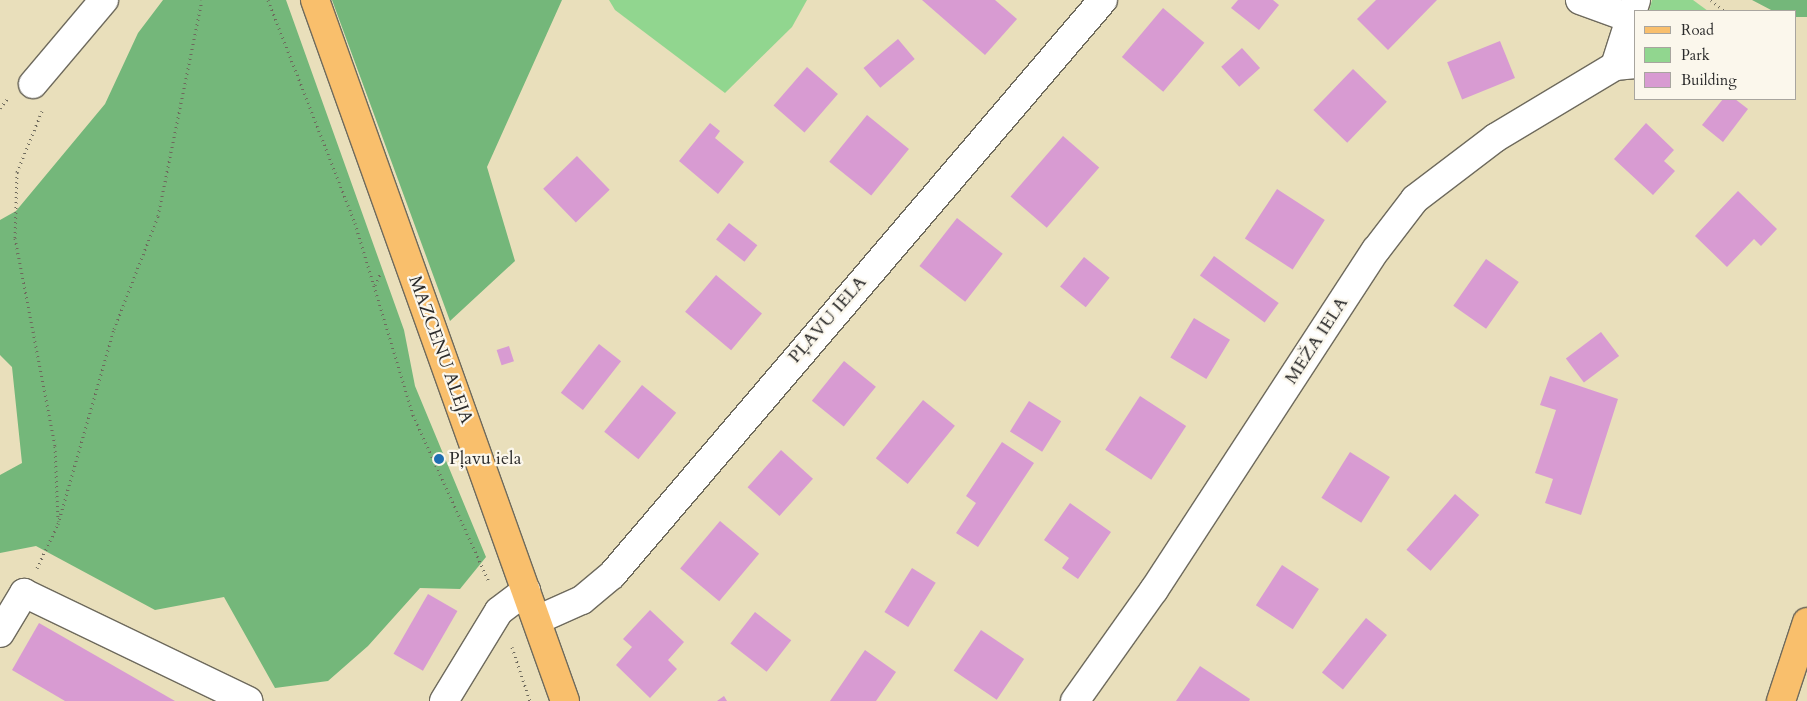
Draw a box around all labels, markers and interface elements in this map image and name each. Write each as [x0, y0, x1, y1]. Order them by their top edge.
legend [1634, 10, 1797, 100]
text: Road [1681, 20, 1714, 40]
text: Park [1681, 45, 1710, 65]
text: Building [1681, 70, 1737, 90]
street label: PĻAVU IELA [784, 272, 872, 368]
street label: MAZCENU ALEJA [403, 273, 477, 427]
street label: MEŽA IELA [1281, 293, 1353, 389]
place label: Pļavu iela [449, 448, 521, 470]
marker: Pļavu iela [433, 453, 445, 465]

